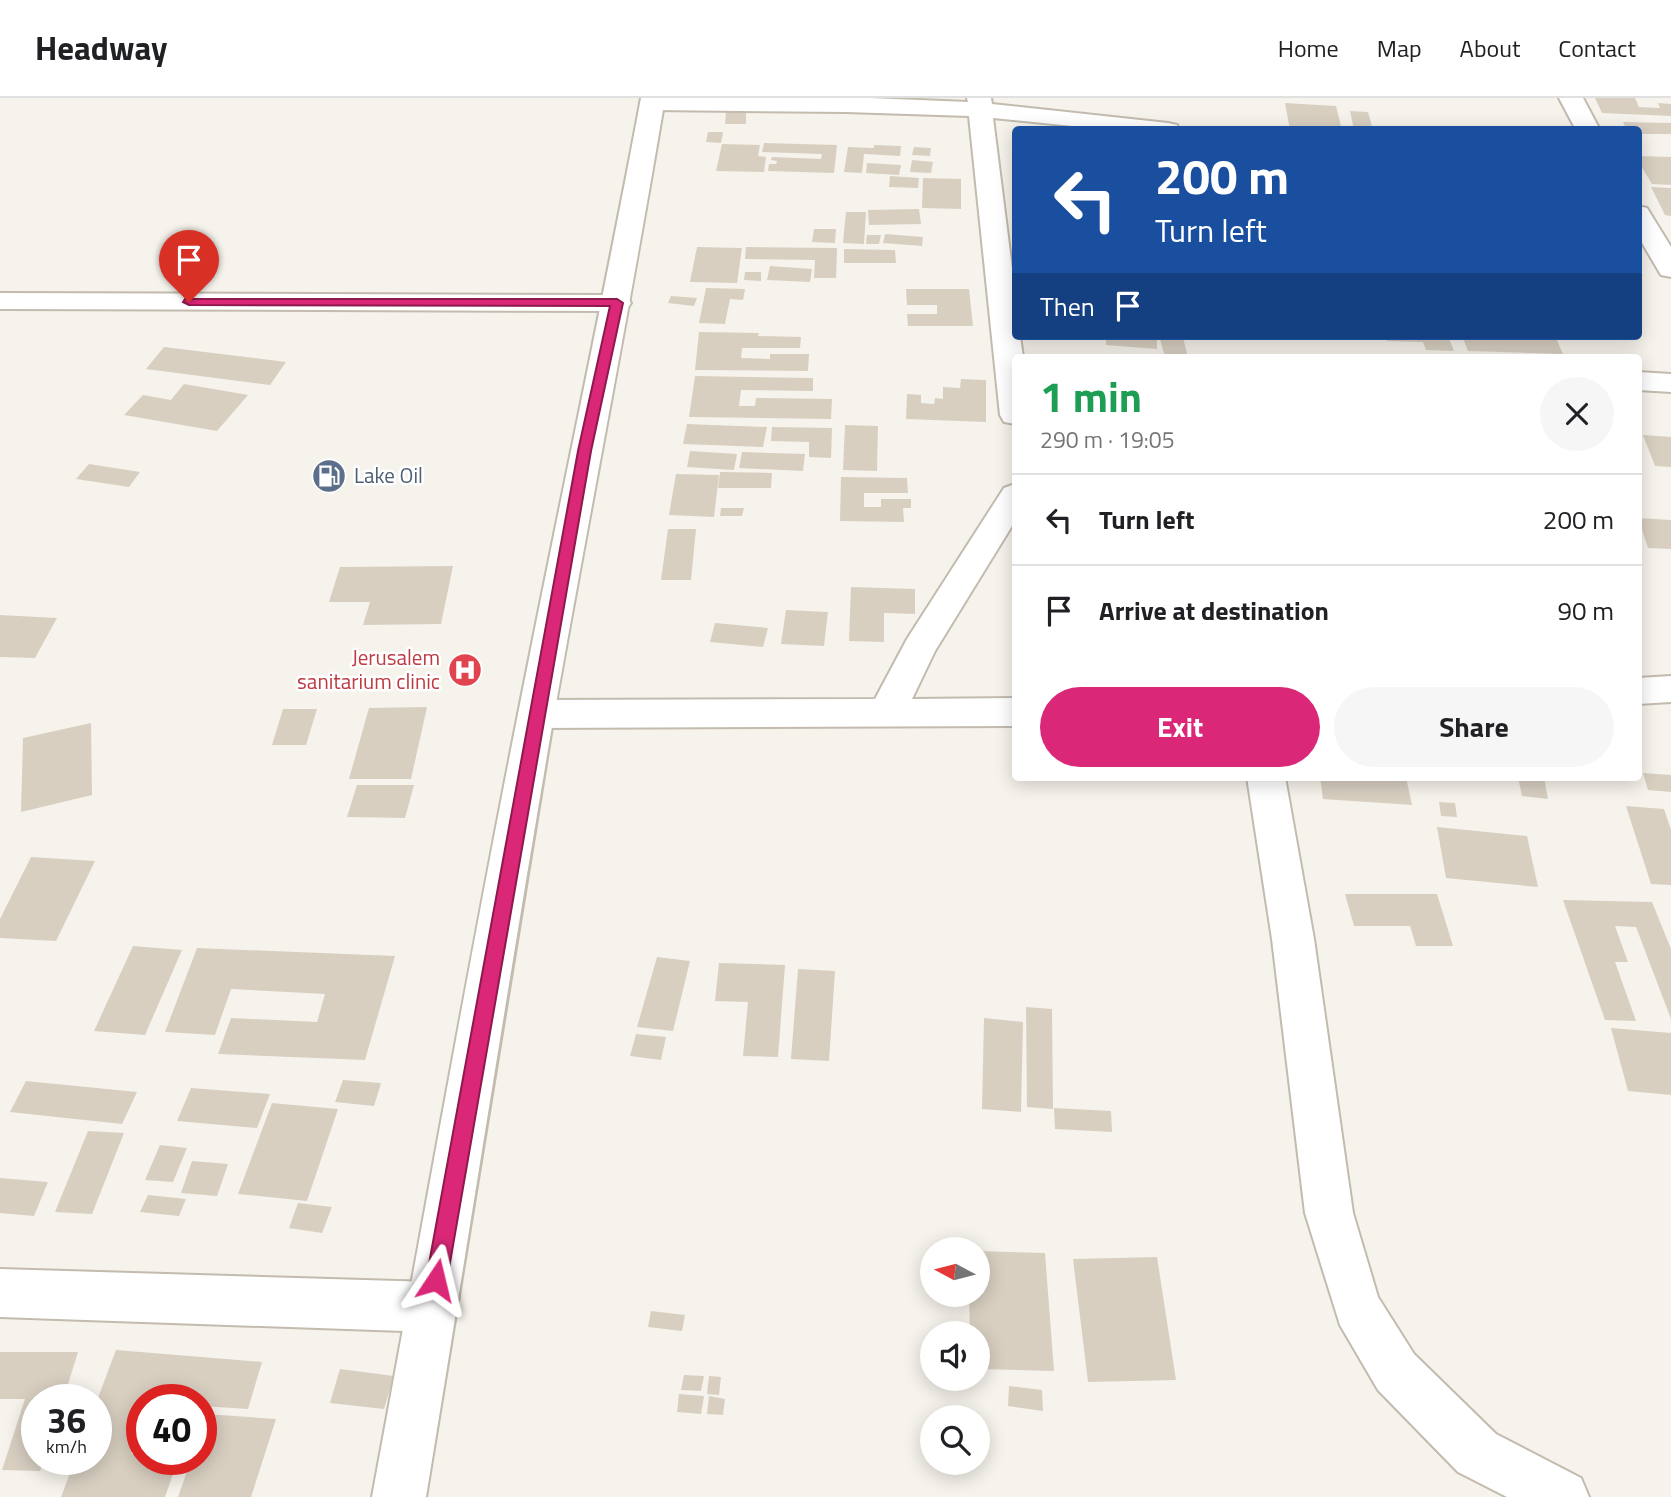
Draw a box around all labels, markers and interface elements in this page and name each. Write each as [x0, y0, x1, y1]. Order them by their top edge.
text: Headway [35, 23, 168, 73]
text: Home [1278, 30, 1339, 66]
text: Map [1377, 30, 1422, 66]
text: About [1460, 30, 1520, 66]
text: Contact [1558, 30, 1636, 66]
text: 200 m [1155, 138, 1289, 213]
icon: left [1040, 154, 1131, 245]
text: Turn left [1155, 206, 1267, 254]
pin [159, 230, 219, 302]
icon: arrive [170, 241, 208, 279]
text: Then [1040, 287, 1095, 326]
icon: arrive [1109, 287, 1147, 325]
text: 1 min [1040, 364, 1142, 428]
button: close [1540, 377, 1614, 451]
text: 290 m · 19:05 [1040, 422, 1175, 457]
fuel station icon: Lake Oil [310, 457, 348, 495]
place label: Lake Oil [354, 459, 423, 491]
text: Turn left [1099, 500, 1194, 539]
text: 200 m [1543, 500, 1614, 539]
icon: left [1040, 501, 1078, 539]
text: Arrive at destination [1099, 591, 1329, 630]
text: 90 m [1557, 591, 1614, 630]
icon: arrive [1040, 592, 1078, 630]
place label: Jerusalem sanitarium clinic [297, 641, 440, 697]
hospital icon: Jerusalem sanitarium clinic [446, 651, 484, 689]
button: Exit [1040, 687, 1320, 767]
button: Share [1334, 687, 1614, 767]
north arrow [920, 1237, 990, 1307]
map controls [920, 1237, 990, 1475]
position arrow [399, 1243, 473, 1317]
button: sound [920, 1321, 990, 1391]
speed limit sign: 40 [126, 1384, 217, 1475]
text: 36 [47, 1393, 86, 1447]
button: search [920, 1405, 990, 1475]
text: km/h [46, 1433, 87, 1460]

